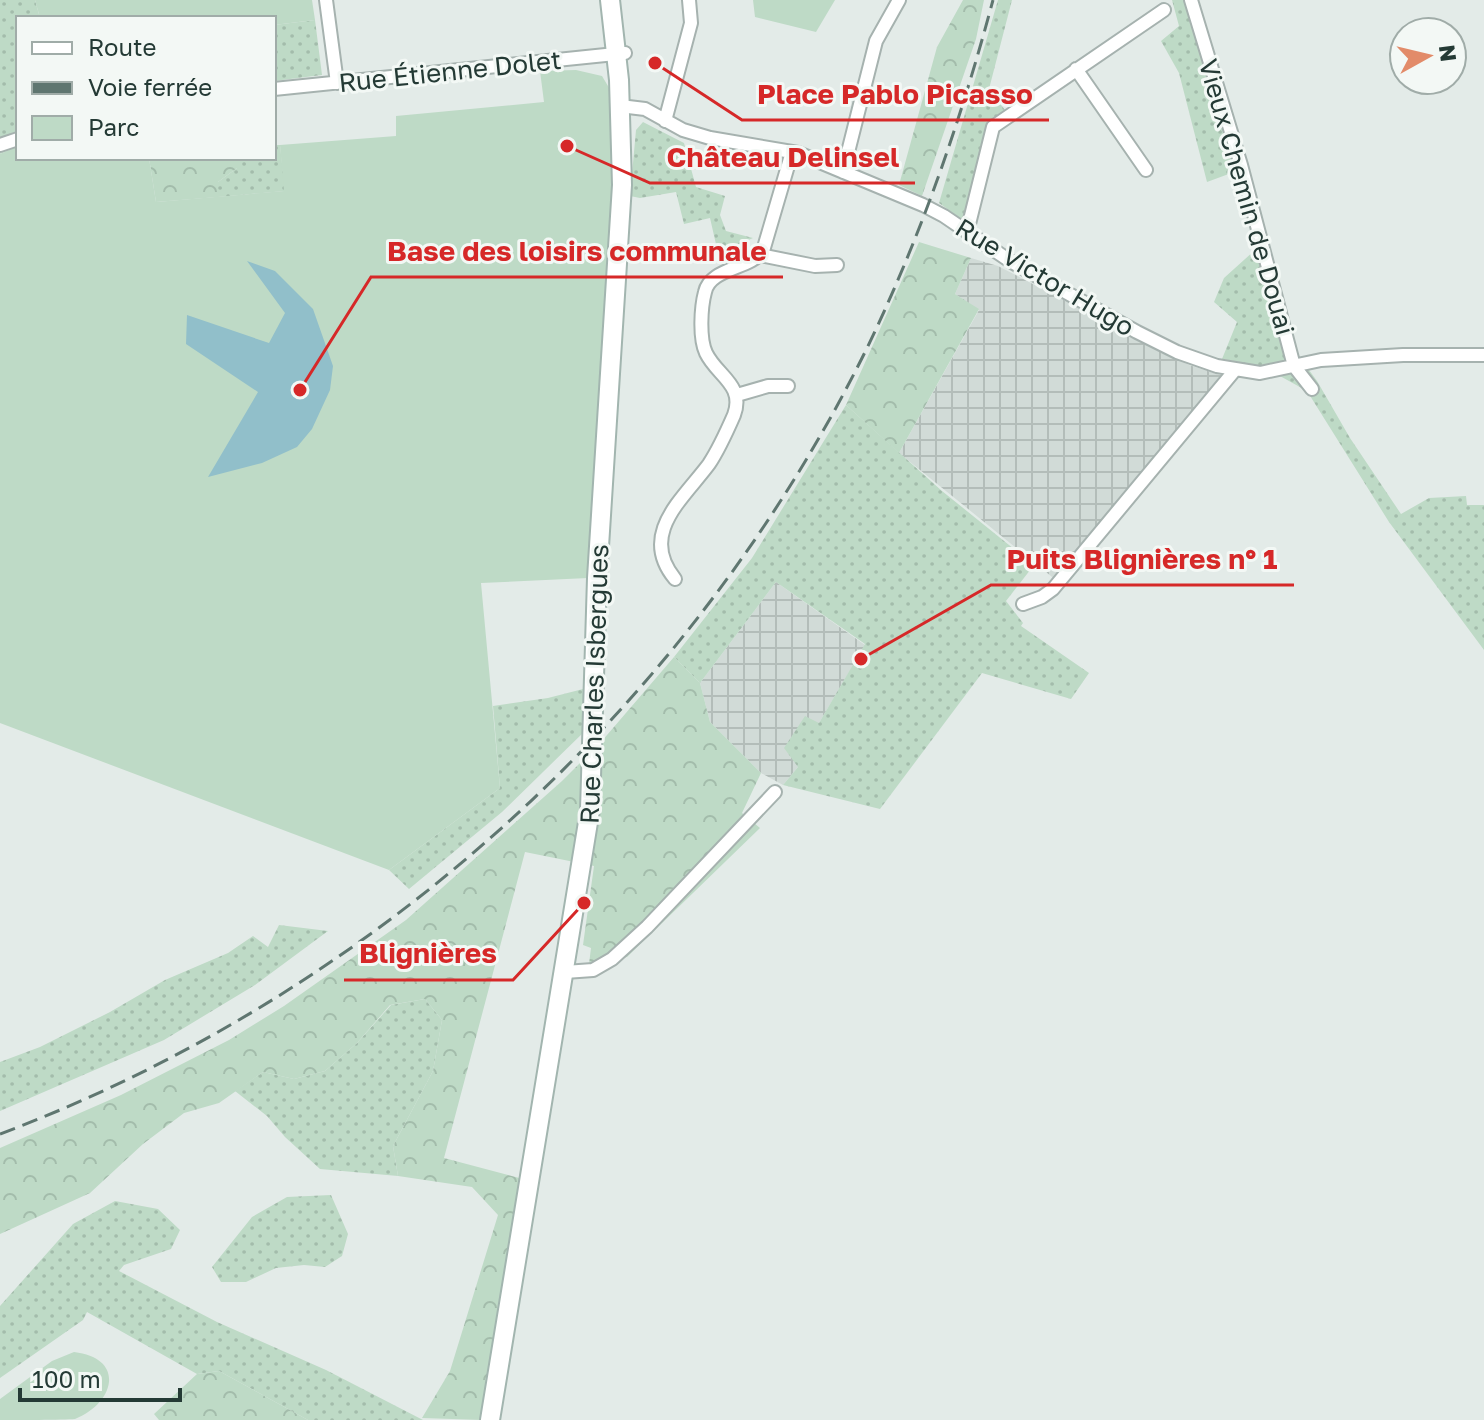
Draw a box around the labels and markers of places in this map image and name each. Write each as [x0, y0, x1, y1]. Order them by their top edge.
callout: Place Pablo Picasso [742, 68, 1049, 120]
callout: Château Delinsel [650, 131, 915, 183]
callout: Base des loisirs communale [371, 225, 783, 277]
callout: Puits Blignières n° 1 [991, 533, 1294, 585]
callout: Blignières [344, 928, 513, 980]

